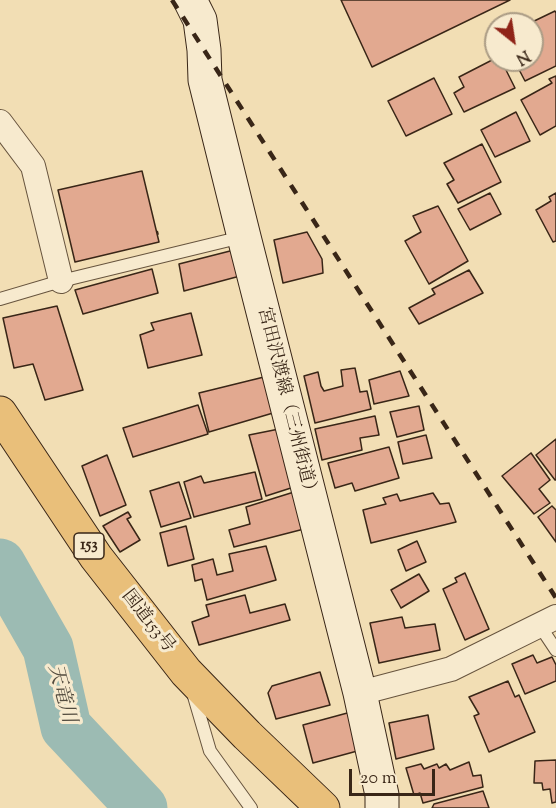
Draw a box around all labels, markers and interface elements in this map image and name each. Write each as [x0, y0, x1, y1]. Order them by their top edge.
north arrow [484, 12, 544, 72]
text: N [511, 43, 534, 69]
street label: 宮田沢渡線（三州街道） [252, 305, 320, 503]
road number: 153 [74, 533, 104, 559]
street label: 国道153号 [116, 586, 178, 658]
water label: 天竜川 [41, 662, 79, 726]
scale bar [352, 757, 438, 795]
text: 20 m [360, 766, 397, 792]

